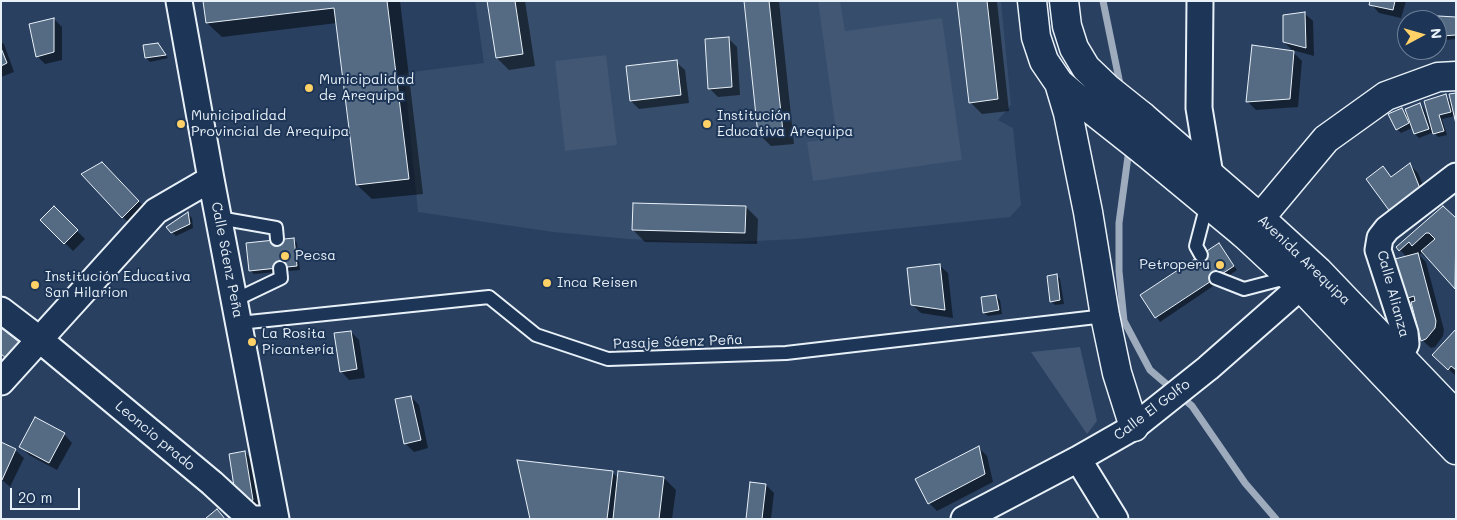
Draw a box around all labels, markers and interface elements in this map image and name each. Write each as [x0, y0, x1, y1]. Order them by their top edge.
north arrow [1397, 10, 1447, 60]
text: N [1426, 27, 1446, 40]
place label: Municipalidad de Arequipa [319, 72, 414, 104]
marker: Municipalidad de Arequipa [303, 82, 315, 94]
place label: Municipalidad Provincial de Arequipa [191, 108, 349, 140]
place label: Institución Educativa Arequipa [717, 108, 853, 140]
marker: Municipalidad Provincial de Arequipa [175, 118, 187, 130]
marker: Institución Educativa Arequipa [701, 118, 713, 130]
street label: Calle Sáenz Peña [208, 201, 246, 319]
street label: Avenida Arequipa [1254, 212, 1354, 308]
place label: Pecsa [295, 248, 336, 264]
street label: Calle Alianza [1373, 249, 1413, 339]
marker: Pecsa [279, 250, 291, 262]
place label: Petroperu [1139, 257, 1210, 273]
marker: Petroperu [1214, 259, 1226, 271]
place label: Institución Educativa San Hilarion [45, 269, 191, 302]
place label: Inca Reisen [557, 275, 637, 291]
marker: Inca Reisen [541, 277, 553, 289]
marker: Institución Educativa San Hilarion [29, 279, 41, 291]
place label: La Rosita Picantería [262, 326, 335, 358]
street label: Pasaje Sáenz Peña [613, 331, 743, 353]
marker: La Rosita Picantería [246, 336, 258, 348]
street label: Calle El Golfo [1111, 376, 1193, 444]
street label: Leoncio prado [112, 398, 198, 474]
scale bar [12, 478, 82, 510]
text: 20 m [18, 487, 52, 507]

